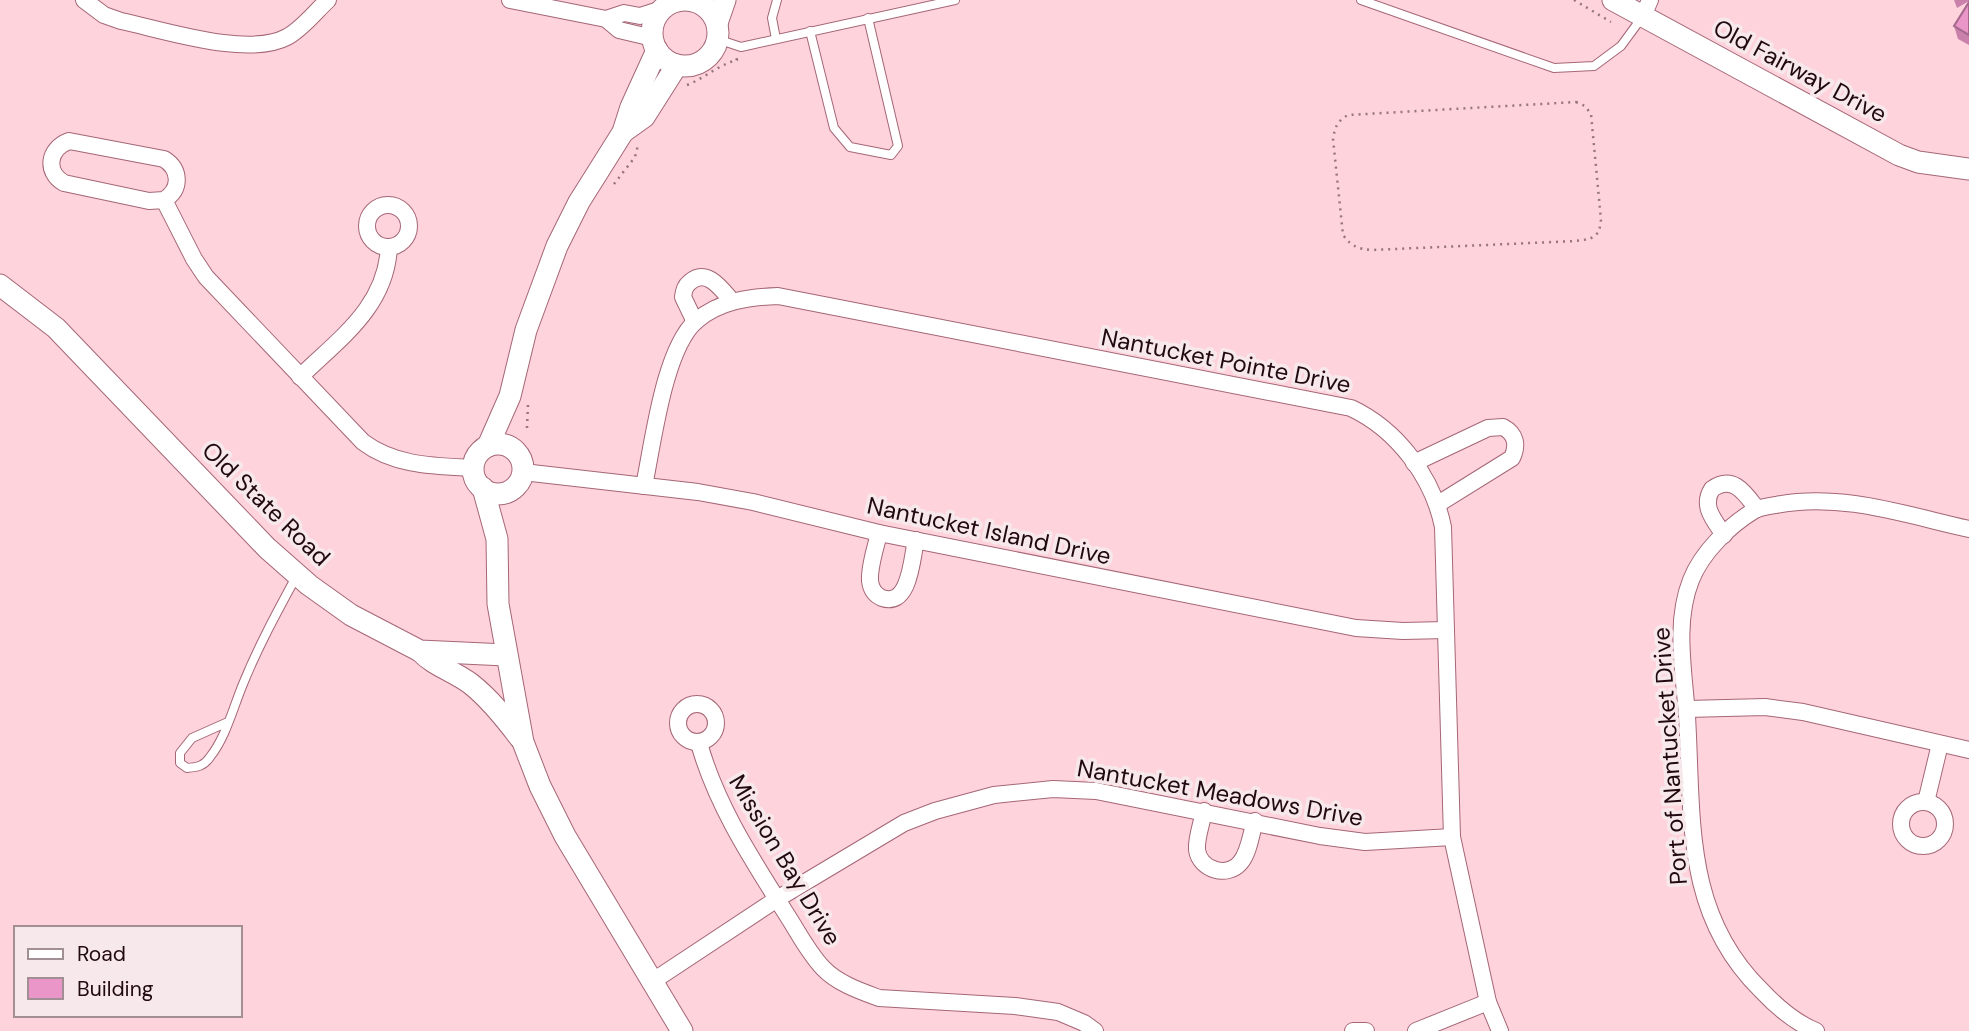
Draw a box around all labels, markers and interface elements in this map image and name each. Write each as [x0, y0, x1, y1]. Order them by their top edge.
street label: Old Fairway Drive [1708, 12, 1892, 129]
street label: Nantucket Pointe Drive [1099, 321, 1353, 400]
street label: Old State Road [196, 435, 337, 573]
street label: Nantucket Island Drive [864, 489, 1114, 572]
street label: Port of Nantucket Drive [1645, 626, 1694, 886]
street label: Nantucket Meadows Drive [1075, 752, 1365, 833]
street label: Mission Bay Drive [722, 769, 849, 951]
legend [14, 926, 242, 1017]
text: Road [77, 940, 126, 968]
text: Building [77, 975, 154, 1003]

